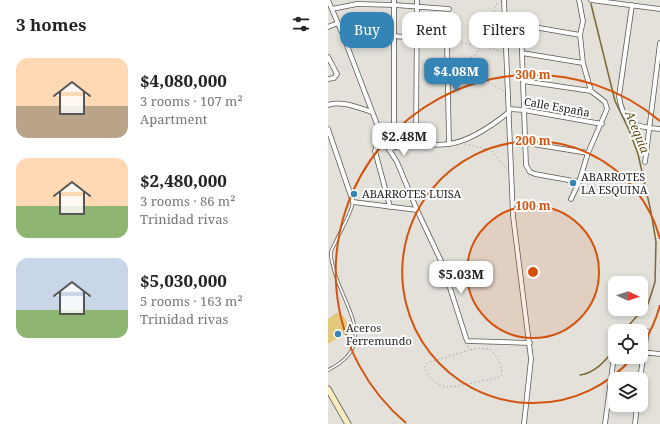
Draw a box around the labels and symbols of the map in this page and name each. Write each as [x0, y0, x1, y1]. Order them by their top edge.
pin: $4.08M [423, 58, 489, 92]
text: 300 m [515, 66, 551, 83]
street label: Calle España [523, 93, 591, 120]
water label: Acequia [621, 107, 654, 156]
pin: $2.48M [371, 123, 437, 157]
text: 200 m [515, 132, 551, 149]
place label: ABARROTES LA ESQUINA [581, 169, 648, 197]
marker: ABARROTES LA ESQUINA [568, 178, 578, 188]
place label: ABARROTES LUISA [362, 186, 462, 201]
marker: ABARROTES LUISA [349, 189, 359, 199]
text: 100 m [515, 197, 551, 214]
pin: $5.03M [428, 261, 494, 295]
centre of rings [526, 265, 540, 279]
north arrow [608, 276, 648, 316]
place label: Aceros Ferremundo [346, 320, 412, 348]
marker: Aceros Ferremundo [333, 329, 343, 339]

